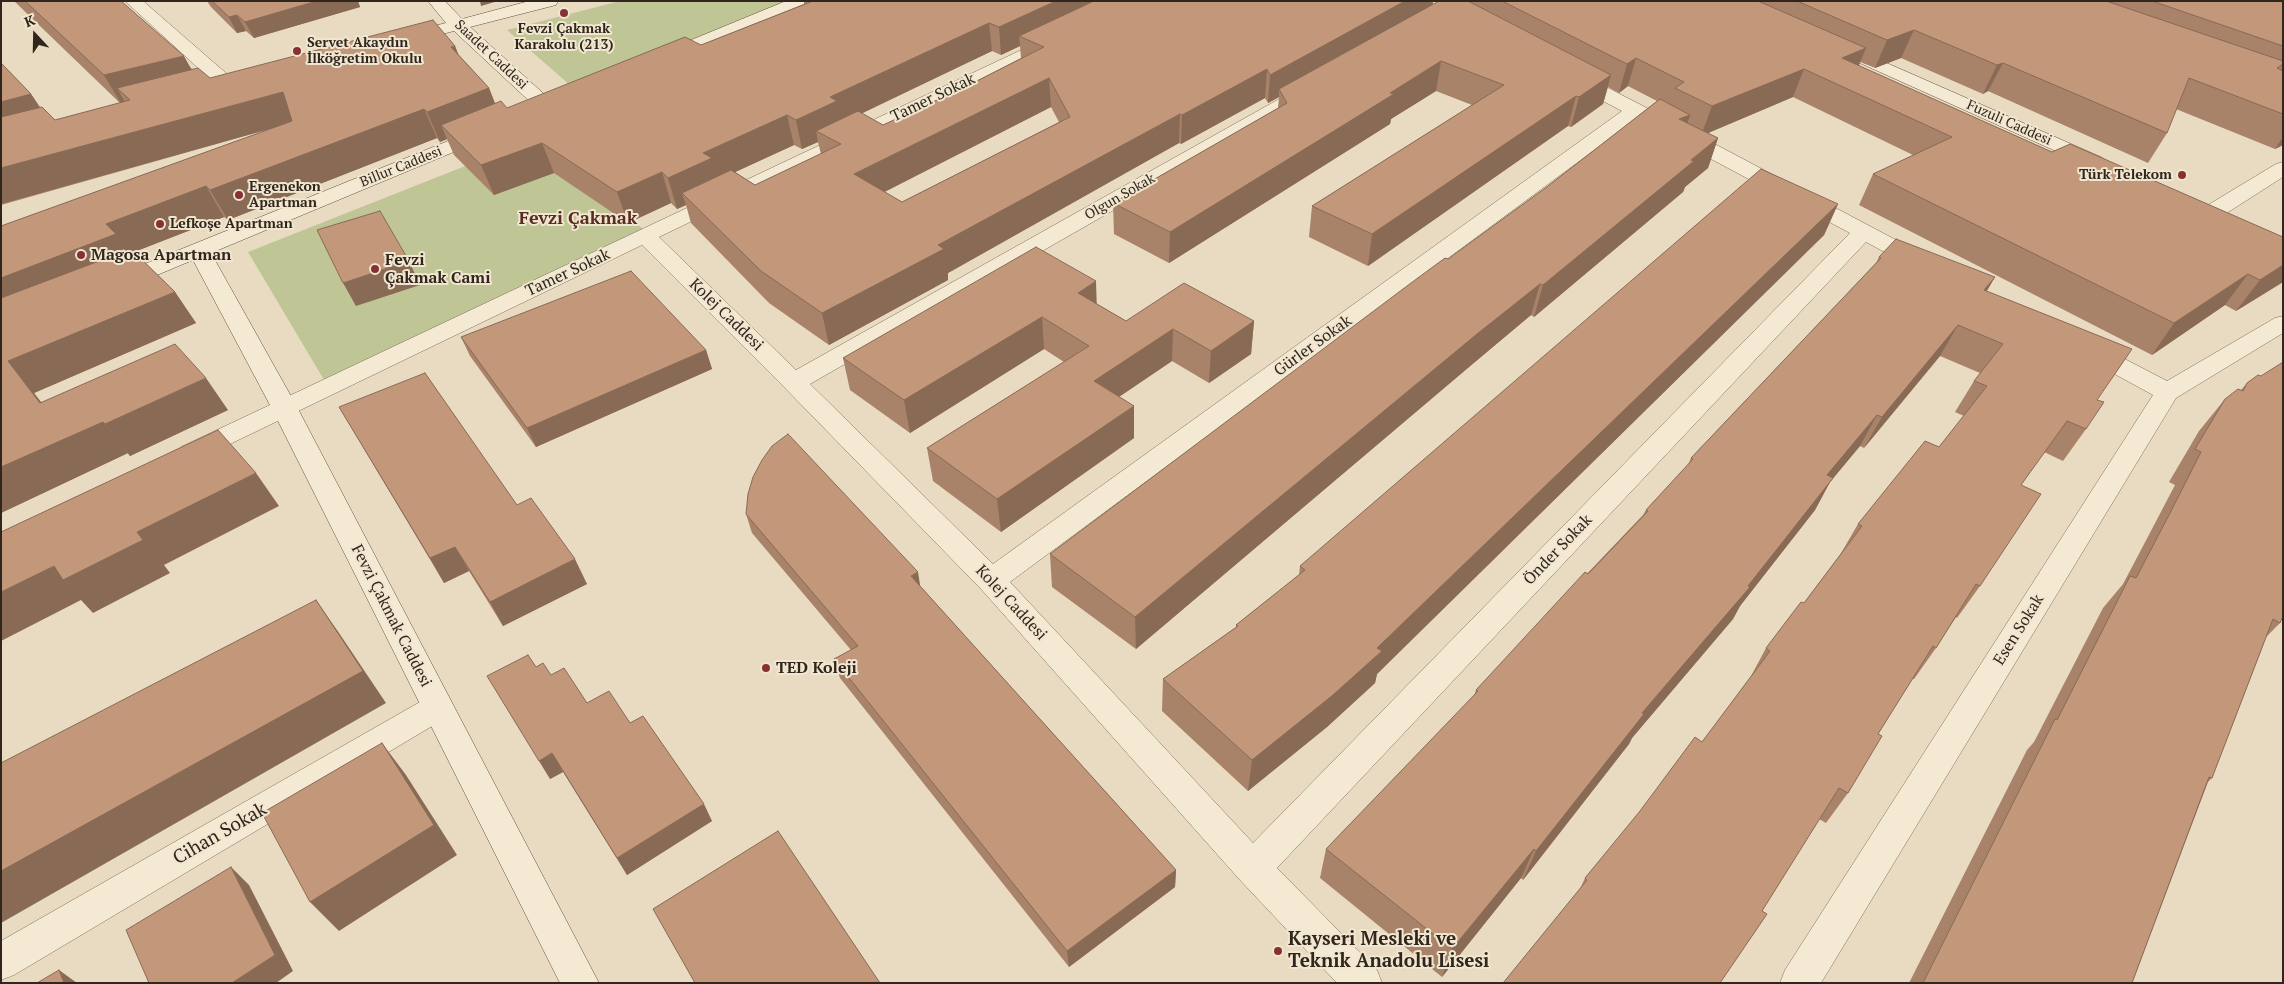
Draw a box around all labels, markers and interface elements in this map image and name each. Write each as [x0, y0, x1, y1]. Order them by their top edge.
marker: Fevzi Çakmak Karakolu (213) [558, 7, 570, 19]
north arrow [10, 10, 60, 60]
text: K [21, 10, 37, 31]
street label: Saadet Caddesi [451, 17, 531, 93]
place label: Fevzi Çakmak Karakolu (213) [514, 21, 614, 54]
place label: Servet Akaydın İlköğretim Okulu [307, 35, 422, 68]
marker: Servet Akaydın İlköğretim Okulu [291, 45, 303, 57]
street label: Tamer Sokak [888, 69, 978, 127]
street label: Fuzuli Caddesi [1964, 97, 2054, 149]
street label: Billur Caddesi [358, 143, 444, 191]
place label: Türk Telekom [2079, 167, 2172, 183]
marker: Türk Telekom [2176, 169, 2188, 181]
street label: Olgun Sokak [1082, 170, 1158, 224]
place label: Ergenekon Apartman [249, 179, 321, 212]
marker: Ergenekon Apartman [233, 189, 245, 201]
district label: Fevzi Çakmak [519, 208, 637, 230]
place label: Lefkoşe Apartman [170, 216, 293, 232]
marker: Lefkoşe Apartman [154, 218, 166, 230]
place label: Magosa Apartman [91, 245, 231, 265]
street label: Tamer Sokak [523, 245, 613, 301]
marker: Magosa Apartman [75, 249, 87, 261]
place label: Fevzi Çakmak Cami [385, 250, 490, 288]
marker: Fevzi Çakmak Cami [369, 263, 381, 275]
street label: Kolej Caddesi [685, 275, 767, 355]
street label: Gürler Sokak [1270, 311, 1356, 381]
street label: Önder Sokak [1520, 511, 1596, 589]
street label: Fevzi Çakmak Caddesi [347, 542, 435, 690]
street label: Kolej Caddesi [971, 561, 1051, 645]
street label: Esen Sokak [1990, 591, 2048, 669]
place label: TED Koleji [776, 658, 857, 678]
marker: TED Koleji [760, 662, 772, 674]
street label: Cihan Sokak [169, 798, 271, 870]
place label: Kayseri Mesleki ve Teknik Anadolu Lisesi [1288, 929, 1489, 973]
marker: Kayseri Mesleki ve Teknik Anadolu Lisesi [1272, 945, 1284, 957]

